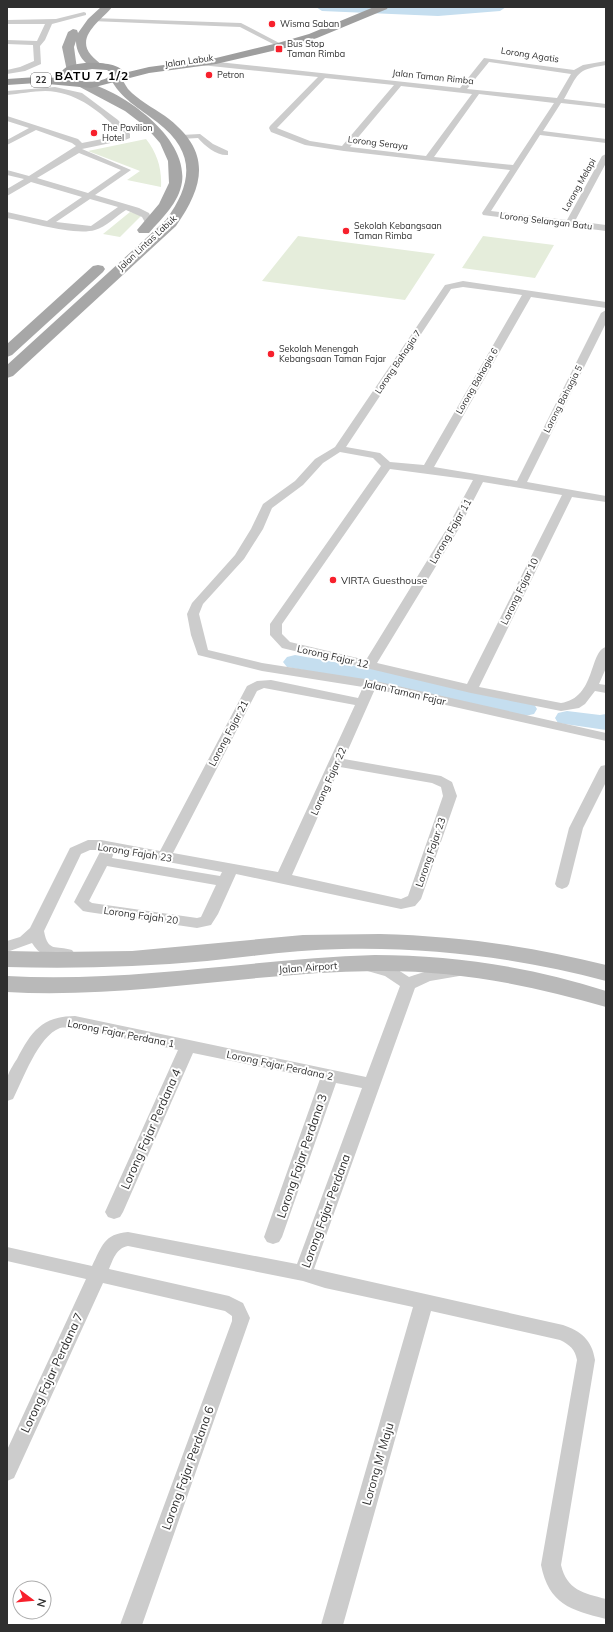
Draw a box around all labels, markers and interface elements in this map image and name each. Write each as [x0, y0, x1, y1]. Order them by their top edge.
place label: Wisma Saban [280, 18, 339, 29]
marker: Wisma Saban [267, 19, 277, 29]
place label: Bus Stop Taman Rimba [287, 38, 345, 59]
marker: Bus Stop Taman Rimba [274, 44, 284, 54]
street label: Lorong Agatis [500, 44, 560, 65]
street label: Jalan Labuk [164, 52, 214, 69]
street label: Jalan Taman Rimba [392, 67, 474, 86]
district label: BATU 7 1/2 [55, 68, 129, 83]
place label: Petron [217, 69, 244, 80]
marker: Petron [204, 70, 214, 80]
road number: 22 [31, 73, 51, 87]
place label: The Pavilion Hotel [102, 122, 153, 143]
marker: The Pavilion Hotel [89, 128, 99, 138]
street label: Lorong Seraya [347, 133, 409, 153]
street label: Lorong Melapi [559, 156, 598, 213]
street label: Lorong Selangan Batu [499, 209, 593, 232]
street label: Jalan Lintas Labuk [115, 212, 179, 273]
place label: Sekolah Kebangsaan Taman Rimba [354, 220, 442, 241]
marker: Sekolah Kebangsaan Taman Rimba [341, 226, 351, 236]
street label: Lorong Bahagia 7 [372, 328, 423, 396]
place label: Sekolah Menengah Kebangsaan Taman Fajar [279, 343, 387, 364]
street label: Lorong Bahagia 6 [453, 346, 500, 416]
marker: Sekolah Menengah Kebangsaan Taman Fajar [266, 349, 276, 359]
street label: Lorong Bahagia 5 [541, 363, 585, 434]
street label: Lorong Fajar 11 [427, 496, 474, 566]
street label: Lorong Fajar 10 [498, 556, 541, 627]
place label: VIRTA Guesthouse [341, 574, 427, 587]
marker: VIRTA Guesthouse [328, 575, 338, 585]
street label: Lorong Fajar 12 [296, 642, 370, 671]
street label: Jalan Taman Fajar [362, 677, 448, 708]
street label: Lorong Fajar 21 [206, 698, 251, 768]
street label: Lorong Fajar 22 [308, 745, 349, 817]
street label: Lorong Fajar 23 [412, 816, 448, 889]
street label: Lorong Fajah 23 [97, 840, 173, 865]
street label: Lorong Fajah 20 [103, 904, 179, 927]
street label: Jalan Airport [278, 959, 338, 976]
street label: Lorong Fajar Perdana 1 [66, 1017, 175, 1050]
street label: Lorong Fajar Perdana 2 [225, 1048, 334, 1083]
street label: Lorong Fajar Perdana 4 [117, 1066, 184, 1191]
street label: Lorong Fajar Perdana 3 [274, 1092, 330, 1220]
street label: Lorong Fajar Perdana [299, 1152, 353, 1270]
street label: Lorong Fajar Perdana 7 [17, 1311, 86, 1435]
street label: Lorong Fajar Perdana 6 [158, 1404, 217, 1532]
street label: Lorong M' Maju [359, 1421, 396, 1507]
north arrow [12, 1580, 52, 1620]
text: N [34, 1597, 49, 1609]

